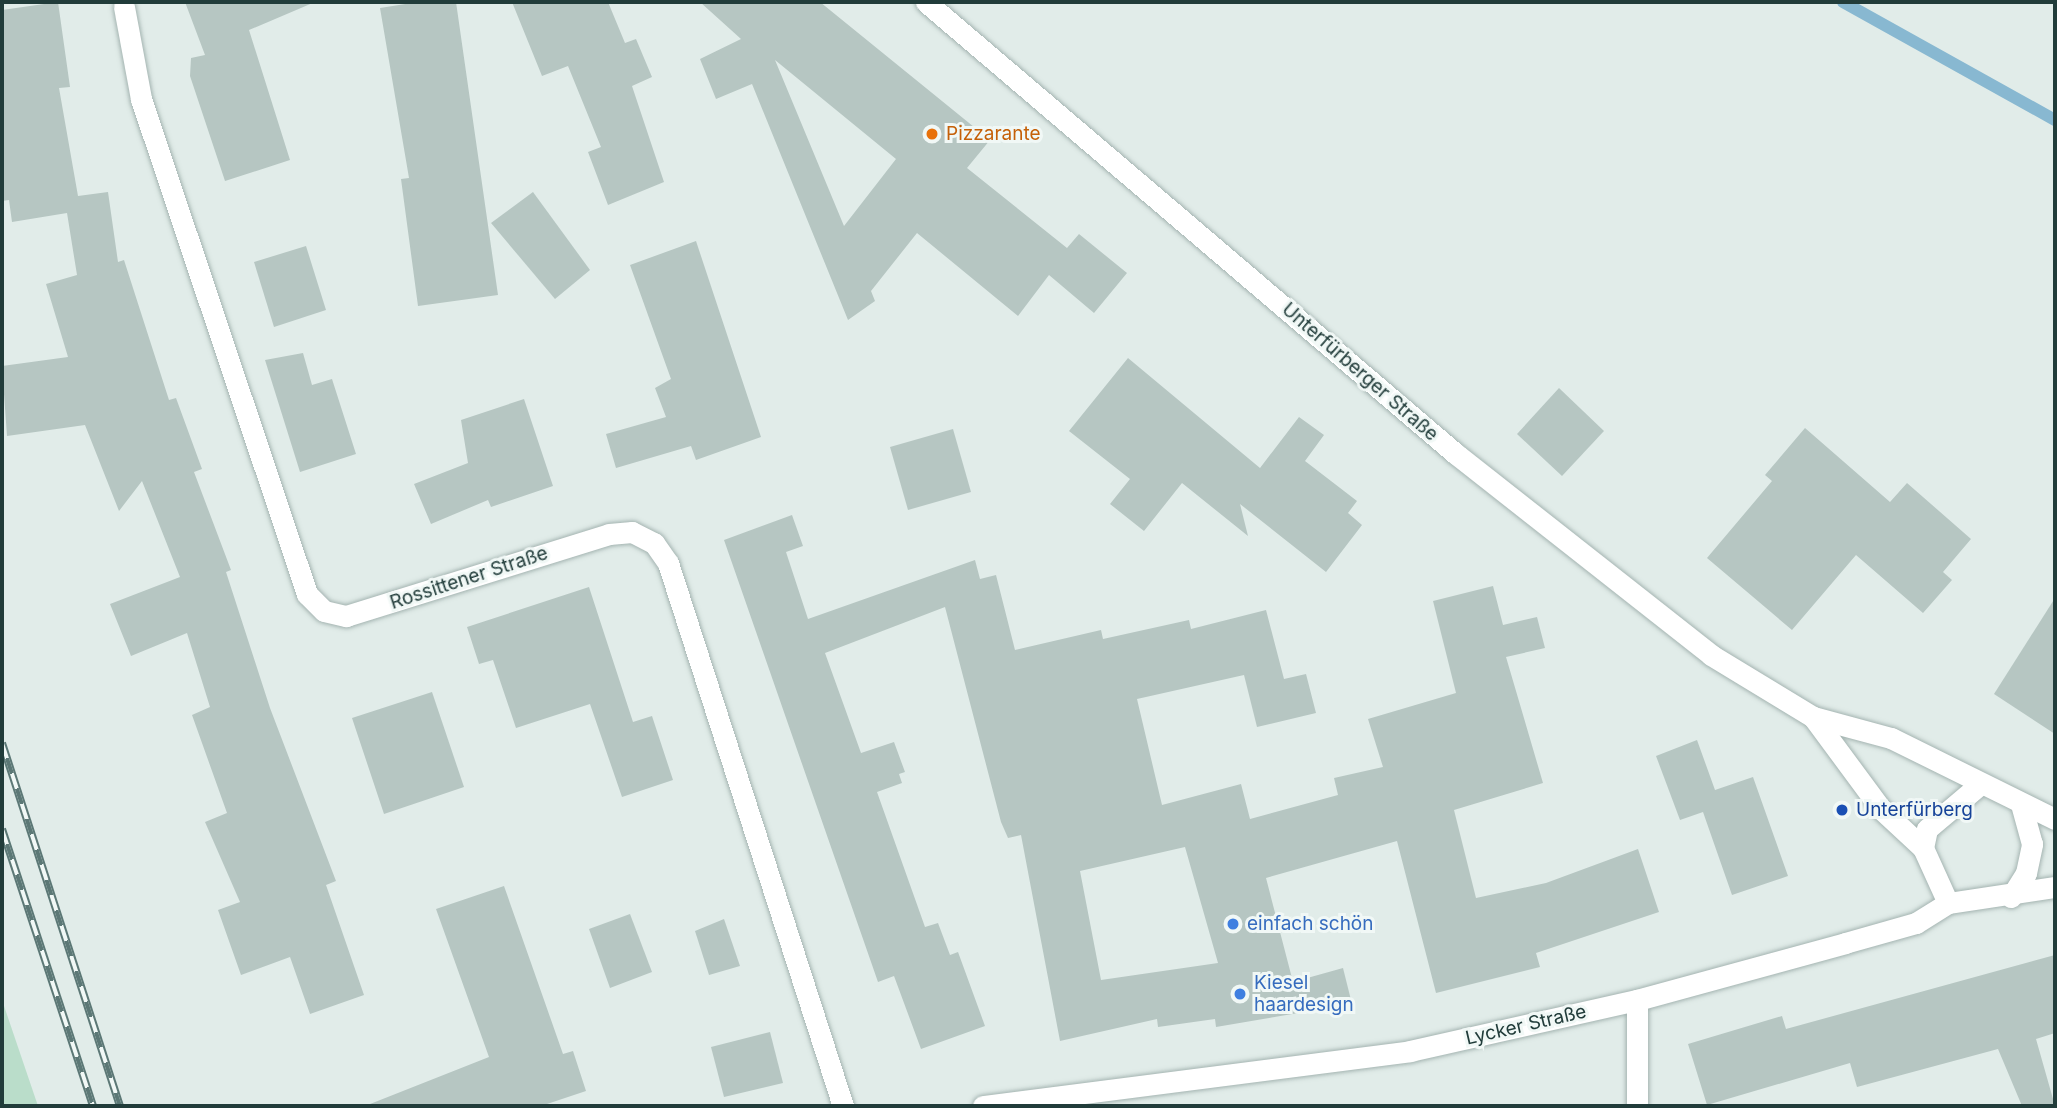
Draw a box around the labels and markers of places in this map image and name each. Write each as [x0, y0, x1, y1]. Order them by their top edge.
place label: Pizzarante [946, 123, 1041, 145]
marker: Pizzarante [924, 126, 940, 142]
place label: Unterfürberg [1856, 799, 1973, 821]
marker: Unterfürberg [1834, 802, 1850, 818]
place label: einfach schön [1247, 913, 1373, 935]
marker: einfach schön [1225, 916, 1241, 932]
place label: Kiesel haardesign [1254, 972, 1354, 1016]
marker: Kiesel haardesign [1232, 986, 1248, 1002]

